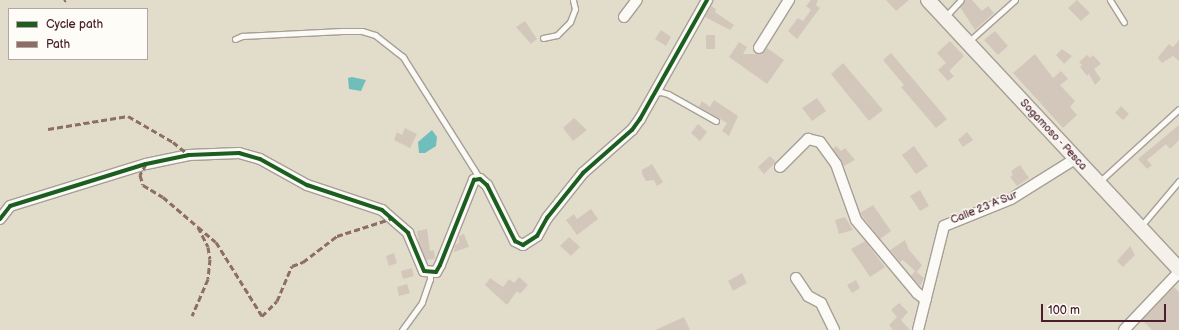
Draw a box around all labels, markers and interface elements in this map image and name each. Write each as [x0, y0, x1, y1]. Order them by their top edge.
legend [8, 8, 148, 60]
text: Cycle path [46, 17, 103, 32]
text: Path [46, 37, 70, 52]
street label: Sogamoso - Pesca [1016, 96, 1090, 174]
street label: Calle 23 A Sur [949, 189, 1019, 227]
scale bar [1043, 296, 1168, 322]
text: 100 m [1048, 303, 1080, 318]

